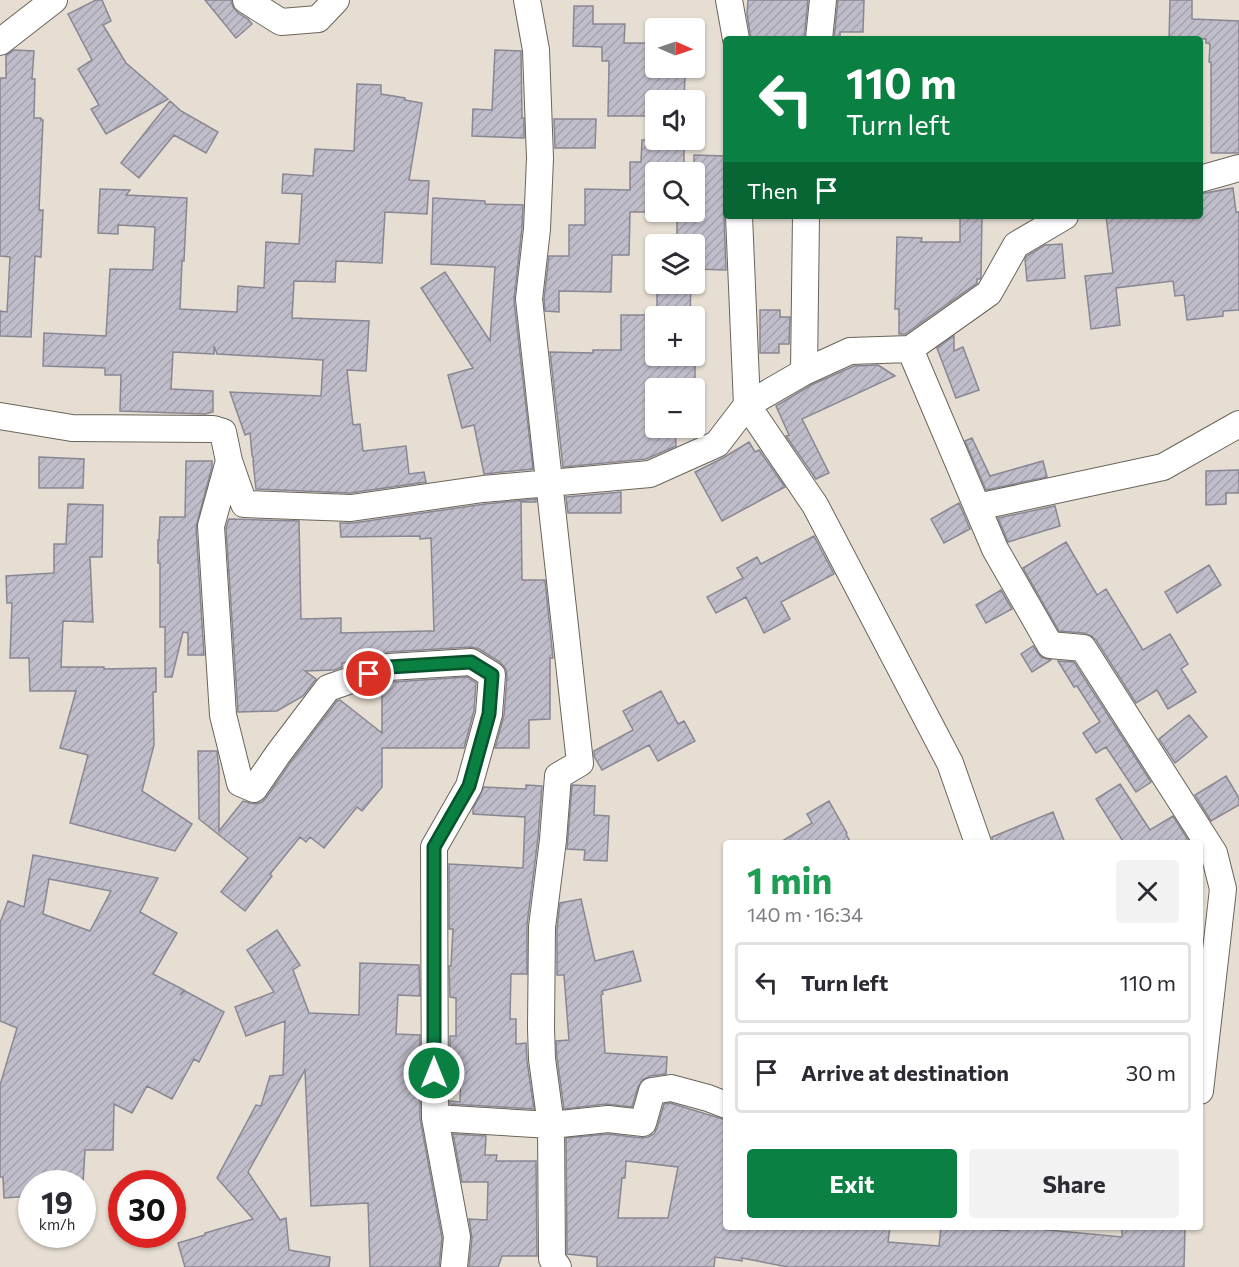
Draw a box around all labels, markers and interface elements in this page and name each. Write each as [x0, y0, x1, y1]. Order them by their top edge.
north arrow [645, 18, 705, 78]
map controls [645, 18, 705, 438]
text: 110 m [846, 56, 957, 108]
icon: left [747, 60, 825, 138]
button: sound [645, 90, 705, 150]
text: Turn left [846, 108, 950, 141]
button: search [645, 162, 705, 222]
icon: arrive [810, 174, 843, 207]
text: Then [747, 177, 798, 204]
button: layers [645, 234, 705, 294]
button: + [645, 306, 705, 366]
button: − [645, 378, 705, 438]
pin [343, 648, 394, 699]
icon: arrive [352, 657, 385, 690]
text: 1 min [747, 857, 832, 901]
button: close [1116, 860, 1179, 923]
text: 140 m · 16:34 [747, 902, 863, 926]
icon: left [750, 966, 783, 999]
text: Turn left [801, 969, 888, 996]
text: 110 m [1119, 969, 1176, 996]
position arrow [402, 1041, 466, 1105]
icon: arrive [750, 1056, 783, 1089]
text: Arrive at destination [801, 1059, 1009, 1086]
text: 30 m [1126, 1059, 1176, 1086]
button: Exit [747, 1149, 957, 1218]
button: Share [969, 1149, 1179, 1218]
speed limit sign: 30 [108, 1170, 186, 1248]
text: 19 [41, 1183, 73, 1220]
text: km/h [39, 1215, 75, 1233]

